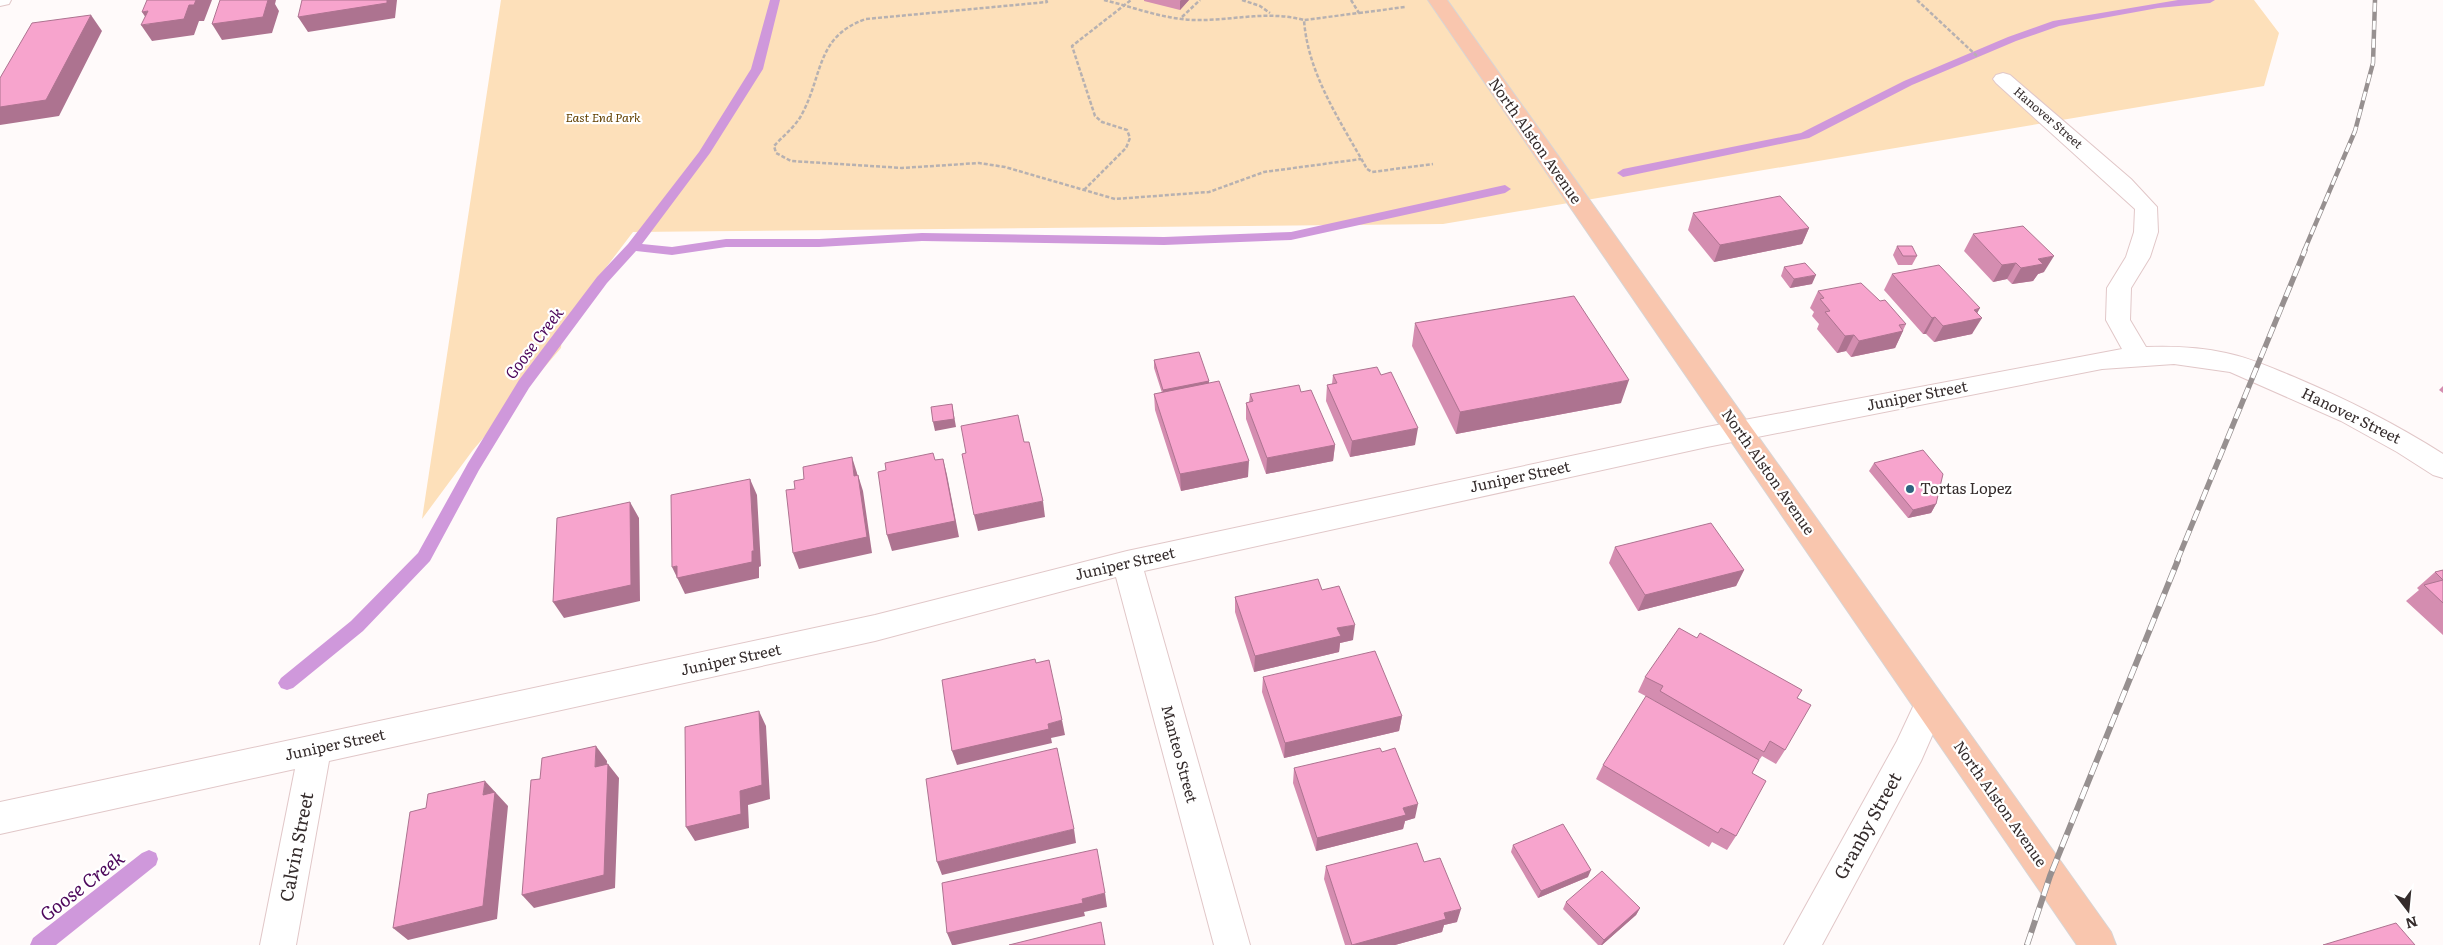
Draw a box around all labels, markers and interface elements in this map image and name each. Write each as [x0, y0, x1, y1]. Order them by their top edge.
street label: North Alston Avenue [1484, 72, 1589, 208]
street label: Hanover Street [2010, 82, 2087, 152]
park label: East End Park [565, 108, 641, 126]
water label: Goose Creek [498, 301, 568, 384]
street label: Juniper Street [1864, 373, 1969, 416]
street label: Hanover Street [2298, 381, 2405, 449]
street label: North Alston Avenue [1717, 403, 1822, 539]
street label: Juniper Street [1467, 454, 1572, 497]
place label: Tortas Lopez [1920, 476, 2012, 499]
marker: Tortas Lopez [1904, 483, 1916, 495]
street label: Juniper Street [1072, 540, 1177, 585]
street label: Juniper Street [678, 637, 783, 680]
street label: Manteo Street [1156, 702, 1205, 805]
street label: Juniper Street [282, 722, 387, 765]
street label: North Alston Avenue [1949, 735, 2054, 871]
street label: Granby Street [1826, 766, 1908, 884]
street label: Calvin Street [272, 789, 320, 904]
water label: Goose Creek [33, 843, 130, 927]
north arrow [2383, 885, 2433, 935]
text: N [2403, 912, 2420, 935]

